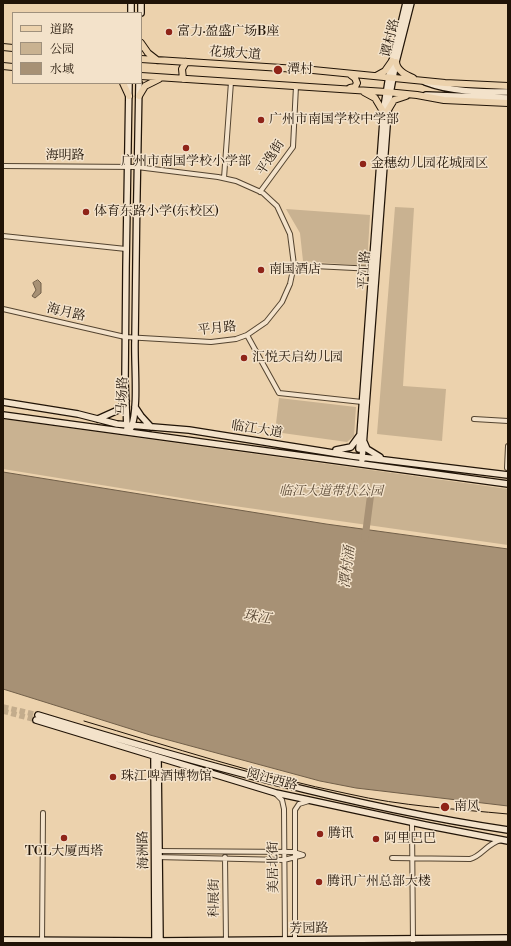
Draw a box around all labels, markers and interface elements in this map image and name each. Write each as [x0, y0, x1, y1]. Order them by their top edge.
legend [12, 12, 142, 84]
street label: 谭村路 [379, 17, 403, 59]
text: 道路 [50, 22, 74, 37]
place label: 富力·盈盛广场B座 [177, 24, 279, 40]
marker: 富力·盈盛广场B座 [164, 27, 174, 37]
text: 公园 [50, 42, 74, 57]
street label: 花城大道 [209, 44, 261, 64]
text: 水域 [50, 62, 74, 77]
place label: 潭村 [287, 62, 313, 78]
marker: 潭村 [272, 64, 284, 76]
place label: 广州市南国学校中学部 [269, 112, 399, 128]
marker: 广州市南国学校中学部 [256, 115, 266, 125]
street label: 平逸街 [254, 137, 288, 179]
marker: 广州市南国学校小学部 [181, 143, 191, 153]
street label: 海明路 [46, 148, 84, 164]
place label: 广州市南国学校小学部 [121, 154, 251, 170]
place label: 金穗幼儿园花城园区 [371, 156, 488, 172]
marker: 金穗幼儿园花城园区 [358, 159, 368, 169]
place label: 体育东路小学(东校区) [94, 204, 219, 220]
marker: 体育东路小学(东校区) [81, 207, 91, 217]
street label: 平江路 [356, 250, 374, 290]
place label: 南国酒店 [269, 262, 321, 278]
marker: 南国酒店 [256, 265, 266, 275]
street label: 海月路 [45, 301, 87, 325]
street label: 平月路 [197, 319, 237, 339]
place label: 汇悦天启幼儿园 [252, 350, 343, 366]
marker: 汇悦天启幼儿园 [239, 353, 249, 363]
street label: 马场路 [115, 376, 131, 416]
street label: 临江大道 [230, 418, 284, 442]
park label: 临江大道带状公园 [279, 484, 383, 500]
water label: 潭村涌 [337, 545, 359, 589]
water label: 珠江 [242, 608, 272, 628]
street label: 阅江西路 [245, 766, 299, 794]
place label: 珠江啤酒博物馆 [121, 769, 212, 785]
marker: 珠江啤酒博物馆 [108, 772, 118, 782]
place label: 南风 [454, 799, 480, 815]
marker: 南风 [439, 801, 451, 813]
place label: 腾讯 [328, 826, 354, 842]
marker: 腾讯 [315, 829, 325, 839]
street label: 海洲路 [136, 830, 152, 870]
place label: 阿里巴巴 [384, 831, 436, 847]
marker: TCL大厦西塔 [59, 833, 69, 843]
marker: 阿里巴巴 [371, 834, 381, 844]
street label: 美居北街 [266, 841, 282, 893]
place label: TCL大厦西塔 [25, 844, 103, 860]
place label: 腾讯广州总部大楼 [327, 874, 431, 890]
marker: 腾讯广州总部大楼 [314, 877, 324, 887]
street label: 科展街 [207, 879, 223, 917]
street label: 芳园路 [289, 921, 329, 937]

